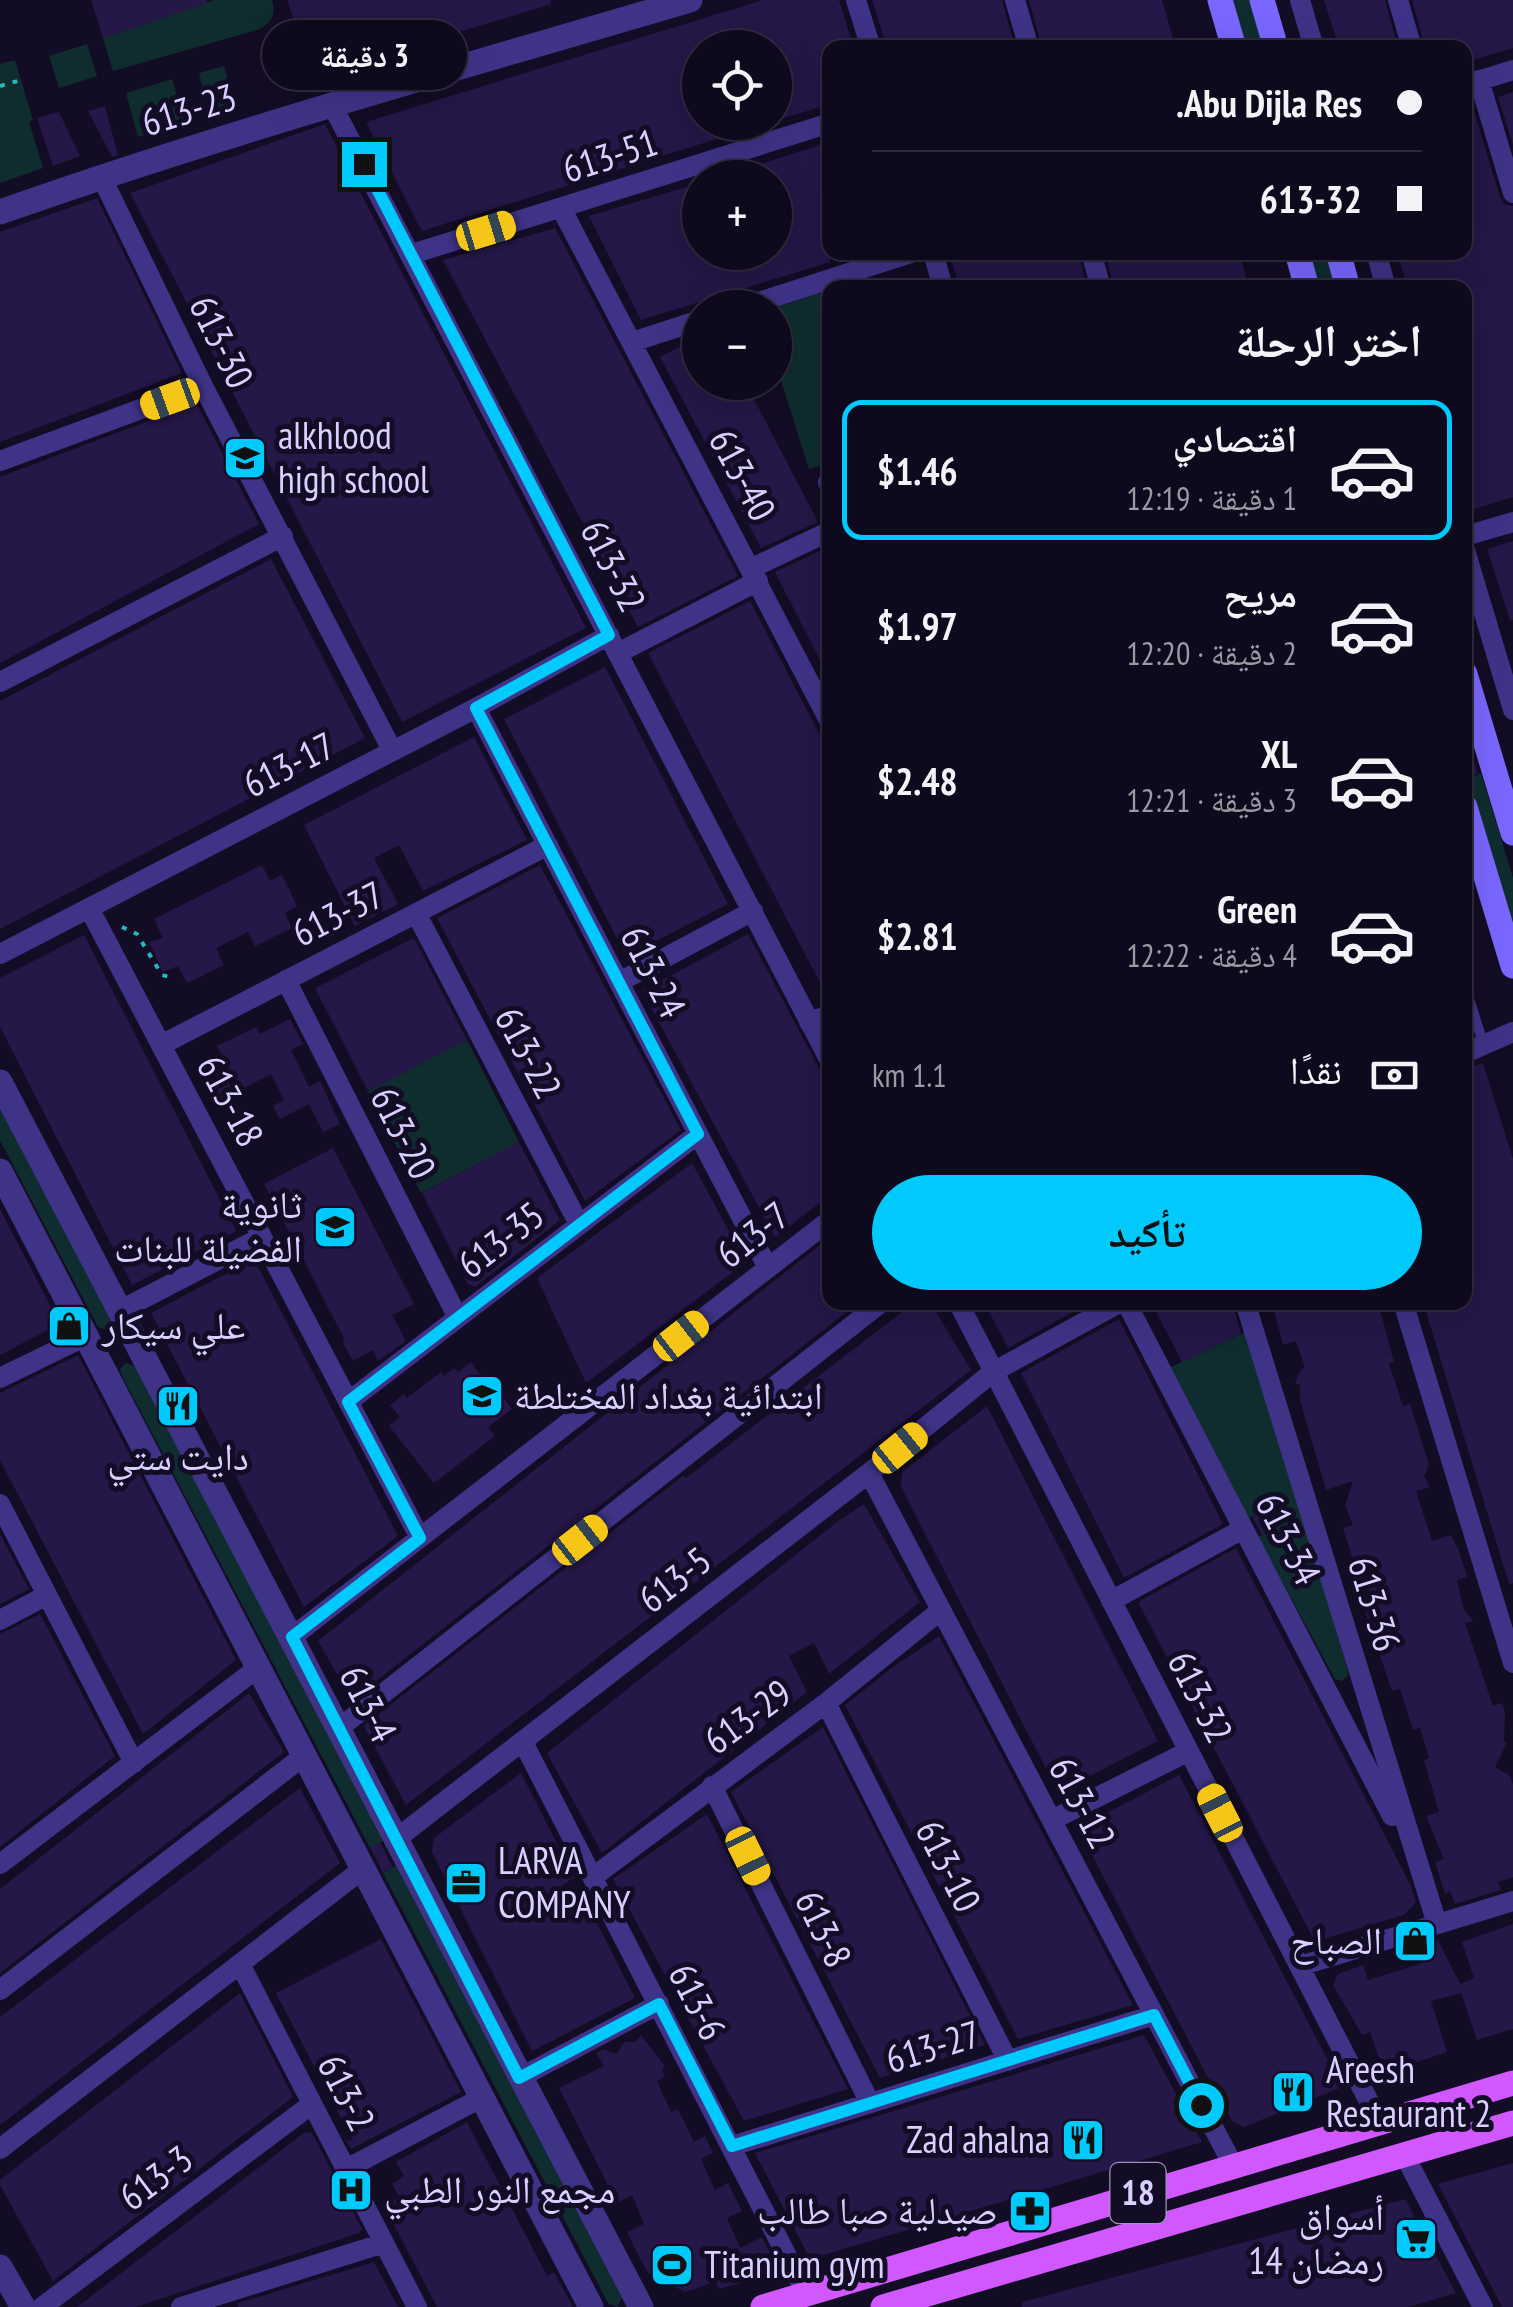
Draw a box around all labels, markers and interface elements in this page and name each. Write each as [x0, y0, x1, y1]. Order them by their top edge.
callout: 3 دقيقة [262, 19, 466, 89]
map controls [682, 30, 792, 400]
button: locate [682, 30, 792, 140]
text: 3 دقيقة [320, 34, 409, 76]
street label: 613-23 [135, 71, 242, 146]
text: Abu Dijla Res. [1176, 78, 1362, 127]
street label: 613-51 [556, 116, 663, 193]
route end [342, 142, 387, 187]
button: + [682, 160, 792, 270]
text: 613-32 [1260, 174, 1362, 223]
car [453, 208, 519, 254]
street label: 613-30 [179, 287, 266, 395]
button: − [682, 290, 792, 400]
text: اختر الرحلة [1235, 311, 1422, 369]
car [137, 375, 203, 423]
place label: alkhlood high school [278, 410, 429, 503]
text: اقتصادي [1173, 413, 1297, 462]
street label: 613-40 [699, 420, 788, 528]
icon: car [1327, 425, 1417, 515]
school or university icon: alkhlood high school [222, 435, 268, 481]
text: $1.46 [877, 446, 958, 495]
text: 1 دقيقة · 12:19 [1126, 477, 1297, 519]
street label: 613-32 [571, 511, 658, 619]
text: مريح [1223, 568, 1297, 617]
icon: car [1327, 580, 1417, 670]
text: $1.97 [877, 601, 958, 650]
text: 2 دقيقة · 12:20 [1126, 632, 1297, 674]
street label: 613-17 [234, 720, 342, 807]
text: XL [1261, 729, 1297, 778]
icon: car [1327, 735, 1417, 825]
text: $2.48 [877, 756, 958, 805]
text: 3 دقيقة · 12:21 [1126, 779, 1297, 821]
street label: 613-37 [283, 869, 391, 956]
text: Green [1217, 884, 1297, 933]
icon: car [1327, 890, 1417, 980]
text: $2.81 [877, 911, 958, 960]
street label: 613-24 [611, 917, 698, 1025]
text: 4 دقيقة · 12:22 [1126, 934, 1297, 976]
street label: 613-22 [485, 998, 574, 1106]
text: نقدًا [1290, 1045, 1342, 1094]
street label: 613-18 [187, 1046, 276, 1154]
icon: cash [1367, 1048, 1422, 1103]
text: 1.1 km [872, 1054, 947, 1096]
street label: 613-20 [361, 1078, 448, 1186]
button: تأكيد [872, 1175, 1422, 1290]
place label: ثانوية الفضيلة للبنات [114, 1179, 302, 1272]
street label: 613-35 [447, 1190, 553, 1288]
street label: 613-7 [706, 1190, 798, 1278]
school or university icon: ثانوية الفضيلة للبنات [312, 1204, 358, 1250]
place label: علي سيكار [101, 1300, 245, 1356]
shop icon: علي سيكار [46, 1303, 92, 1349]
car [648, 1306, 714, 1366]
place label: ابتدائية بغداد المختلطة [514, 1370, 823, 1419]
school or university icon: ابتدائية بغداد المختلطة [459, 1373, 505, 1419]
restaurant icon: دايت ستي [155, 1383, 201, 1429]
car [867, 1417, 933, 1479]
place label: دايت ستي [107, 1431, 249, 1487]
street label: 613-34 [1246, 1484, 1333, 1592]
car [547, 1510, 613, 1570]
street label: 613-5 [628, 1535, 720, 1623]
street label: 613-36 [1338, 1550, 1413, 1657]
street label: 613-32 [1158, 1642, 1245, 1750]
street label: 613-4 [329, 1657, 409, 1750]
street label: 613-29 [694, 1668, 801, 1764]
street label: 613-12 [1039, 1748, 1128, 1856]
car [1193, 1779, 1247, 1847]
street label: 613-10 [906, 1811, 993, 1919]
car [721, 1822, 775, 1890]
place label: LARVA COMPANY [498, 1835, 631, 1928]
office icon: LARVA COMPANY [443, 1860, 489, 1906]
street label: 613-8 [785, 1882, 864, 1975]
place label: الصباح [1290, 1915, 1382, 1965]
shop icon: الصباح [1392, 1918, 1438, 1964]
street label: 613-6 [658, 1955, 738, 2048]
street label: 613-27 [879, 2008, 986, 2083]
place label: Areesh Restaurant 2 [1326, 2044, 1491, 2137]
street label: 613-2 [307, 2046, 387, 2139]
restaurant icon: Areesh Restaurant 2 [1270, 2069, 1316, 2115]
route start [1179, 2083, 1224, 2128]
place label: Zad ahalna [906, 2114, 1050, 2163]
restaurant icon: Zad ahalna [1060, 2117, 1106, 2163]
street label: 613-3 [109, 2133, 202, 2220]
road number: 18 [1110, 2163, 1166, 2223]
place label: مجمع النور الطبي [384, 2164, 615, 2220]
hospital icon: مجمع النور الطبي [328, 2167, 374, 2213]
place label: صيدلية صبا طالب [757, 2185, 998, 2234]
pharmacy icon: صيدلية صبا طالب [1007, 2188, 1053, 2234]
place label: أسواق 14 رمضان [1248, 2191, 1384, 2284]
supermarket icon: أسواق 14 رمضان [1393, 2216, 1439, 2262]
place label: Titanium gym [704, 2239, 885, 2288]
sports icon: Titanium gym [649, 2242, 695, 2288]

